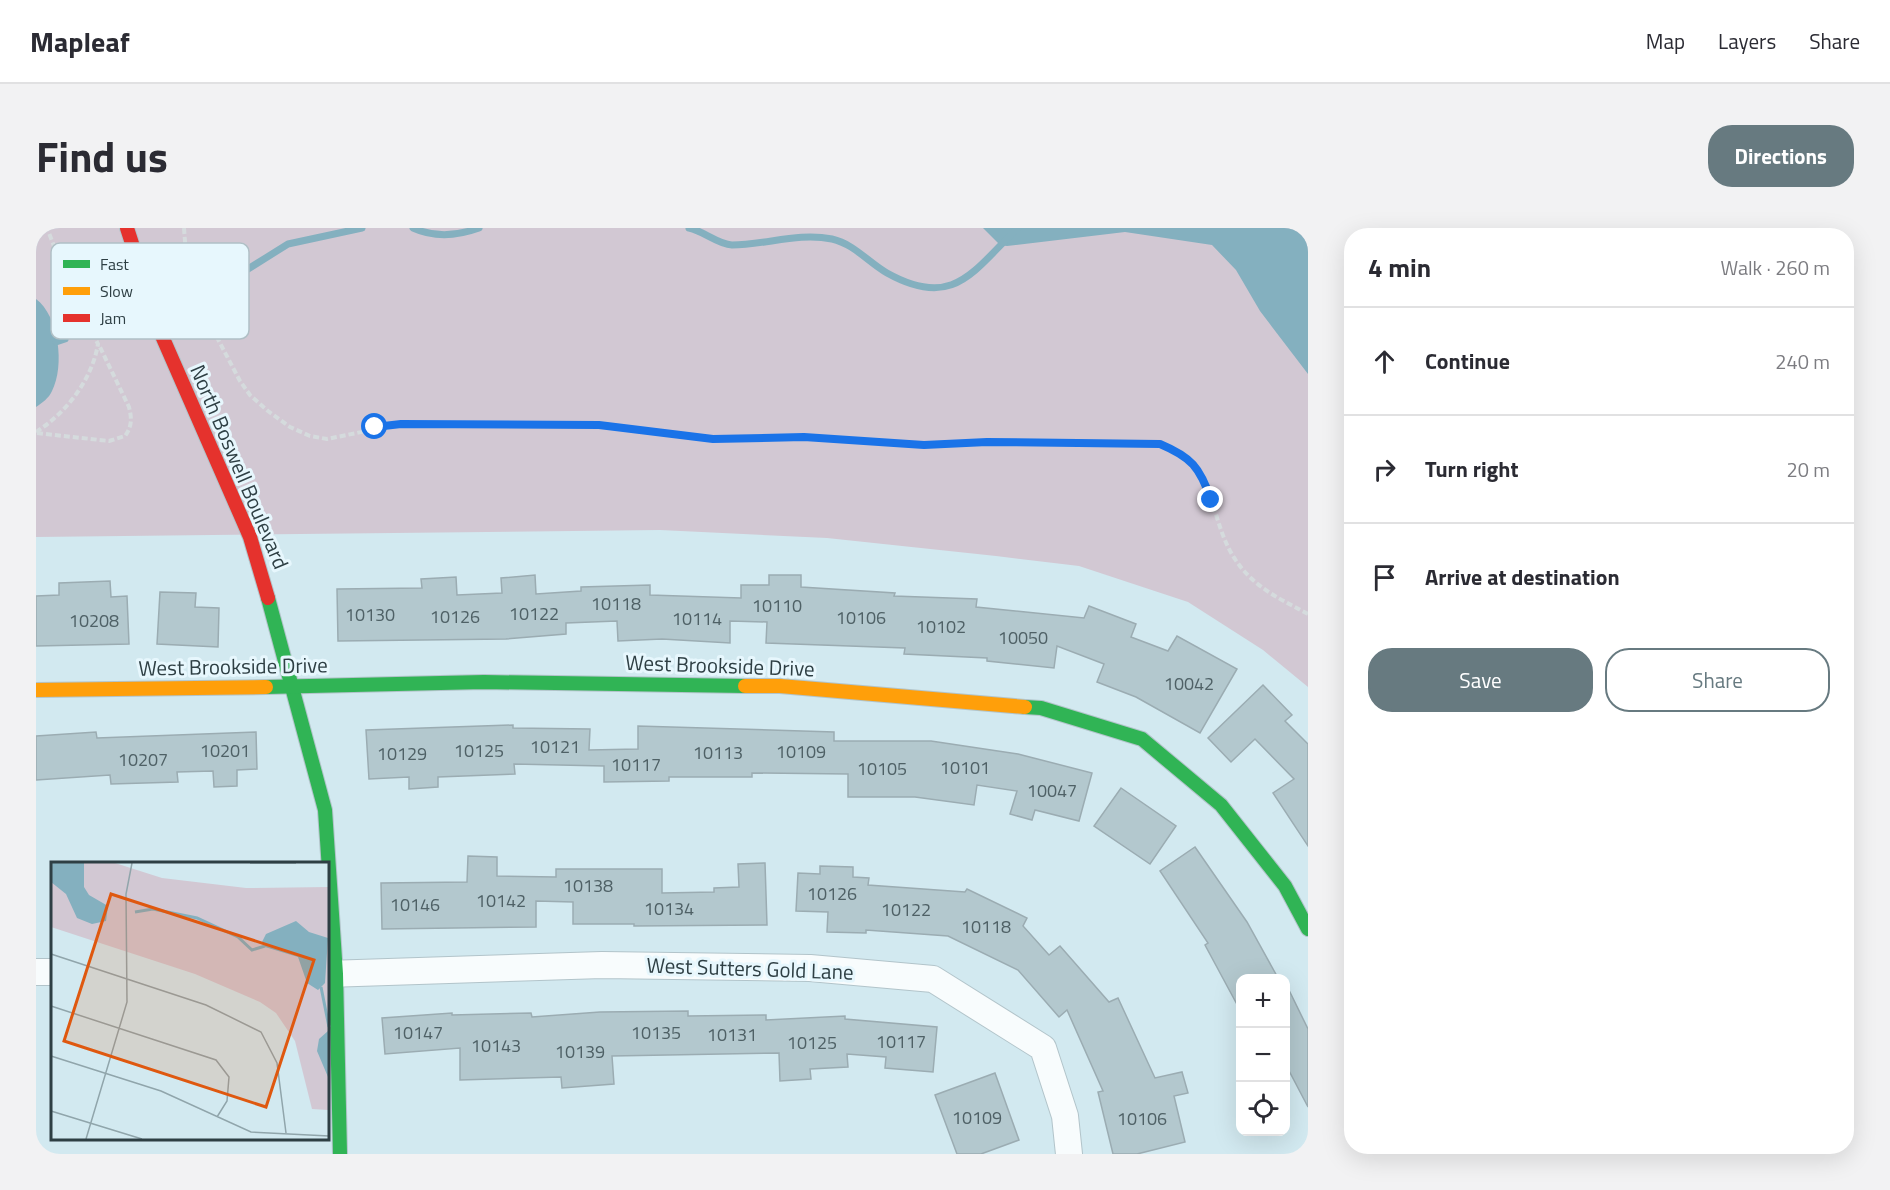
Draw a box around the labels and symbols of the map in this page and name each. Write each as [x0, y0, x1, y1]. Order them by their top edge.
legend [51, 243, 249, 339]
text: Fast [100, 252, 129, 276]
text: Slow [100, 279, 133, 303]
text: Jam [100, 306, 126, 330]
street label: North Boswell Boulevard [182, 359, 297, 574]
route start [361, 413, 387, 439]
route end [1197, 486, 1223, 512]
house number: 10118 [591, 590, 641, 617]
house number: 10110 [752, 592, 802, 619]
house number: 10122 [509, 600, 559, 627]
house number: 10130 [345, 601, 395, 628]
house number: 10126 [430, 603, 480, 630]
house number: 10106 [836, 604, 886, 631]
house number: 10114 [672, 605, 722, 632]
house number: 10208 [69, 607, 119, 634]
house number: 10102 [916, 613, 966, 640]
house number: 10050 [998, 624, 1048, 651]
street label: West Brookside Drive [625, 646, 815, 684]
street label: West Brookside Drive [138, 648, 328, 684]
house number: 10042 [1164, 670, 1214, 697]
house number: 10121 [530, 733, 580, 760]
house number: 10201 [200, 737, 250, 764]
house number: 10125 [454, 737, 504, 764]
house number: 10109 [776, 738, 826, 765]
house number: 10113 [693, 739, 743, 766]
house number: 10129 [377, 740, 427, 767]
house number: 10207 [118, 746, 168, 773]
house number: 10117 [611, 751, 661, 778]
house number: 10101 [940, 754, 990, 781]
house number: 10105 [857, 755, 907, 782]
house number: 10047 [1027, 777, 1077, 804]
inset map [51, 862, 328, 1139]
house number: 10138 [563, 872, 613, 899]
house number: 10126 [807, 880, 857, 907]
house number: 10142 [476, 887, 526, 914]
house number: 10146 [390, 891, 440, 918]
house number: 10134 [644, 895, 694, 922]
house number: 10122 [881, 896, 931, 923]
house number: 10118 [961, 913, 1011, 940]
street label: West Sutters Gold Lane [646, 948, 854, 988]
house number: 10147 [393, 1019, 443, 1046]
house number: 10135 [631, 1019, 681, 1046]
house number: 10131 [707, 1021, 757, 1048]
house number: 10117 [876, 1028, 926, 1055]
house number: 10125 [787, 1029, 837, 1056]
house number: 10143 [471, 1032, 521, 1059]
house number: 10139 [555, 1038, 605, 1065]
house number: 10109 [952, 1104, 1002, 1131]
house number: 10106 [1117, 1105, 1167, 1132]

